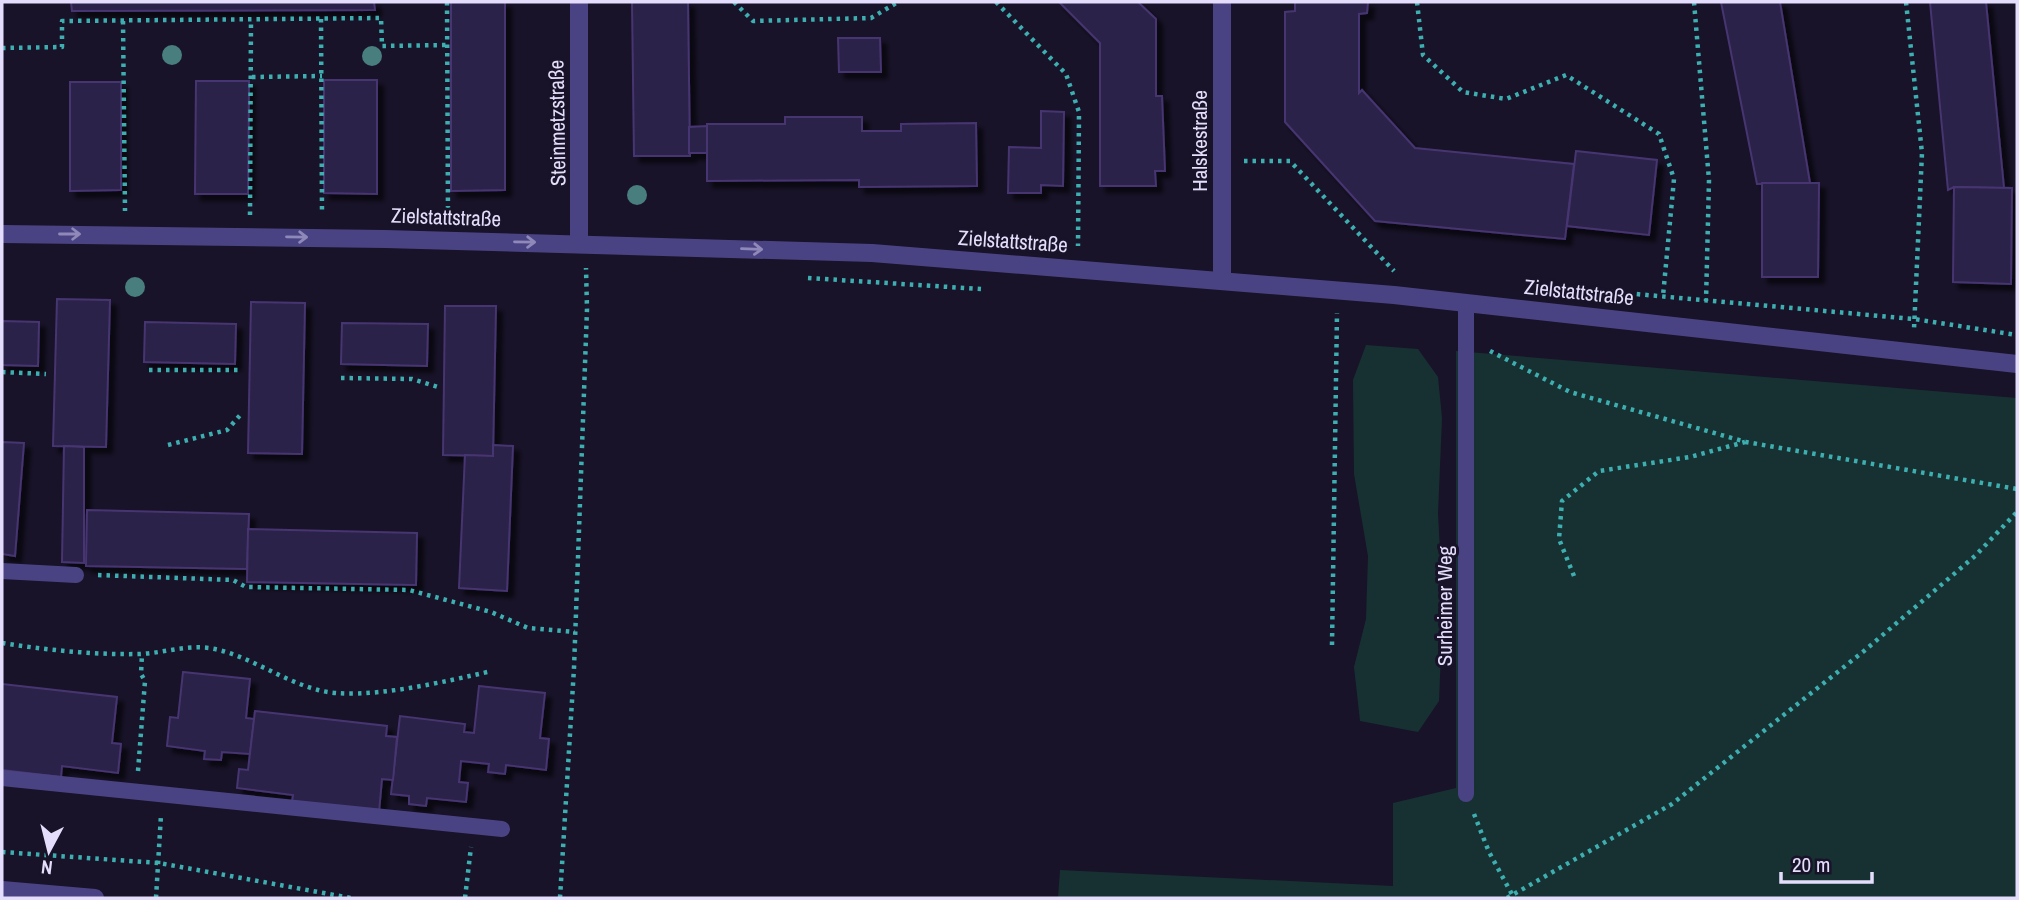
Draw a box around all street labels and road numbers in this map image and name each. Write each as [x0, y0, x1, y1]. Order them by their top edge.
street label: Steinmetzstraße [541, 60, 573, 186]
street label: Halskestraße [1185, 90, 1214, 192]
street label: Zielstattstraße [390, 201, 502, 233]
street label: Zielstattstraße [957, 223, 1069, 259]
street label: Zielstattstraße [1523, 272, 1635, 312]
street label: Surheimer Weg [1430, 545, 1459, 666]

